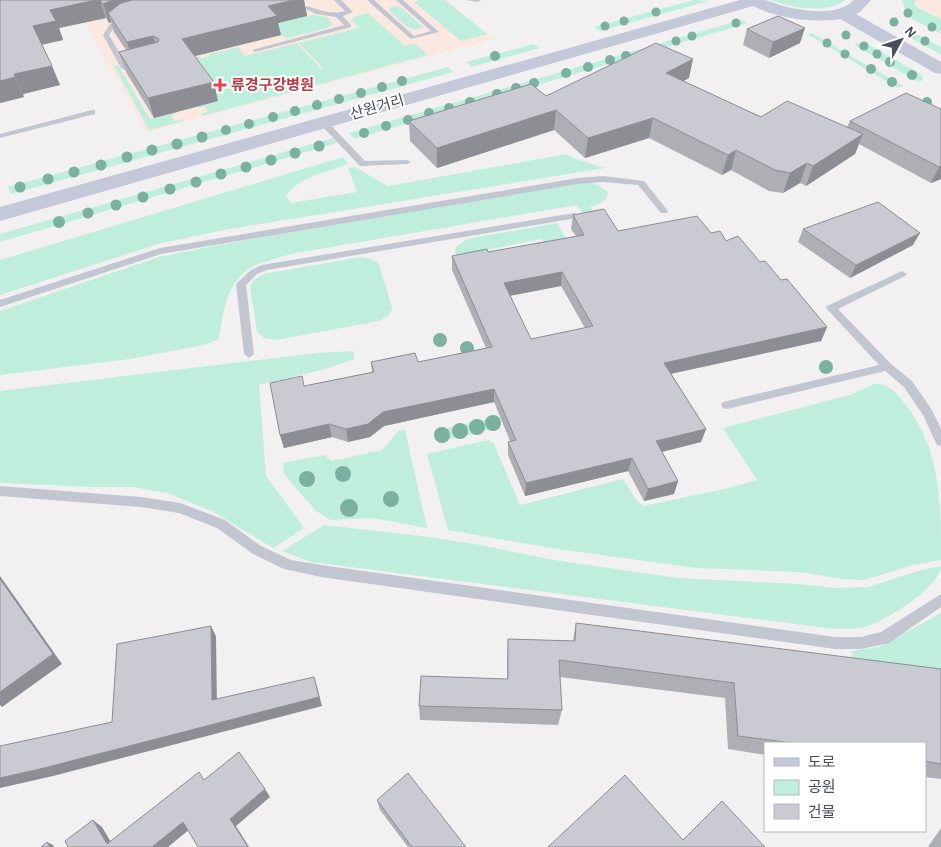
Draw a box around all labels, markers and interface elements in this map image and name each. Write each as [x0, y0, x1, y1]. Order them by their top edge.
north arrow [876, 15, 926, 65]
text: N [902, 24, 919, 41]
place label: 류경구강병원 [231, 77, 314, 93]
marker: 류경구강병원 [213, 78, 227, 92]
street label: 산원거리 [348, 92, 406, 122]
legend [764, 742, 926, 832]
text: 도로 [808, 755, 836, 770]
text: 공원 [808, 779, 836, 795]
text: 건물 [808, 804, 836, 820]

